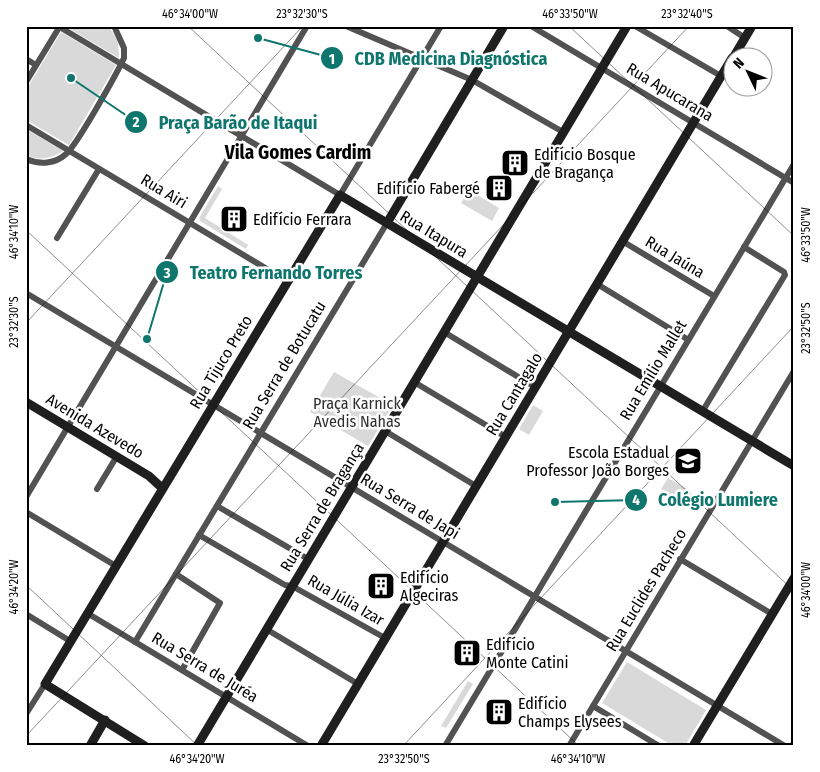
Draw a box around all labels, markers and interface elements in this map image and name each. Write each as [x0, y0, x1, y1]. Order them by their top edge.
text: 46°34'00"W [162, 7, 218, 21]
text: 23°32'30"S [276, 7, 328, 21]
text: 46°33'50"W [542, 7, 598, 21]
text: 23°32'40"S [661, 7, 713, 21]
callout: CDB Medicina Diagnóstica [320, 42, 558, 75]
text: CDB Medicina Diagnóstica [355, 48, 547, 70]
north arrow [722, 48, 772, 98]
text: 1 [329, 50, 335, 68]
text: N [730, 55, 748, 72]
street label: Rua Apucarana [623, 59, 717, 125]
callout: Praça Barão de Itaqui [124, 106, 327, 139]
text: Praça Barão de Itaqui [159, 112, 317, 134]
text: 2 [132, 113, 140, 131]
district label: Vila Gomes Cardim [224, 141, 371, 164]
place label: Edifício Bosque de Bragança [534, 145, 636, 182]
building icon: Edifício Bosque de Bragança [500, 148, 530, 178]
street label: Rua Airi [137, 170, 191, 212]
building icon: Edifício Fabergé [484, 173, 514, 203]
place label: Edifício Fabergé [376, 179, 480, 198]
building icon: Edifício Ferrara [219, 204, 249, 234]
text: 46°34'10"W [7, 205, 21, 259]
street label: Rua Itapura [397, 206, 471, 262]
text: 46°33'50"W [799, 207, 813, 263]
place label: Edifício Ferrara [253, 210, 352, 229]
street label: Rua Jaúna [642, 232, 708, 282]
callout: Teatro Fernando Torres [154, 256, 372, 289]
text: Teatro Fernando Torres [190, 262, 362, 284]
text: 3 [162, 264, 171, 282]
text: 23°32'30"S [7, 296, 21, 348]
street label: Rua Serra de Botucatu [238, 298, 330, 432]
text: 23°32'50"S [799, 302, 813, 354]
street label: Rua Tijuco Preto [186, 312, 256, 412]
street label: Rua Emílio Mallet [616, 316, 691, 424]
street label: Rua Cantagalo [482, 349, 546, 439]
street label: Avenida Azevedo [43, 389, 147, 463]
park label: Praça Karnick Avedis Nahas [313, 394, 401, 431]
street label: Rua Serra de Bragança [276, 439, 368, 575]
place label: Escola Estadual Professor João Borges [526, 443, 669, 480]
school or university icon: Escola Estadual Professor João Borges [673, 446, 703, 476]
street label: Rua Serra de Japi [357, 469, 463, 543]
callout: Colégio Lumiere [623, 484, 788, 517]
text: Colégio Lumiere [658, 489, 778, 511]
text: 4 [632, 491, 640, 509]
street label: Rua Euclides Pacheco [602, 525, 690, 655]
text: 46°34'20"W [7, 559, 21, 615]
text: 46°34'00"W [799, 562, 813, 618]
place label: Edifício Algeciras [400, 568, 459, 605]
street label: Rua Júlia Izar [304, 571, 388, 630]
building icon: Edifício Algeciras [366, 571, 396, 601]
street label: Rua Serra de Juréa [148, 628, 262, 706]
place label: Edifício Monte Catini [486, 635, 568, 672]
building icon: Edifício Monte Catini [452, 638, 482, 668]
place label: Edifício Champs Elysees [518, 694, 622, 731]
building icon: Edifício Champs Elysees [484, 697, 514, 727]
text: 46°34'20"W [169, 752, 225, 766]
text: 23°32'50"S [378, 752, 430, 766]
text: 46°34'10"W [551, 752, 605, 766]

